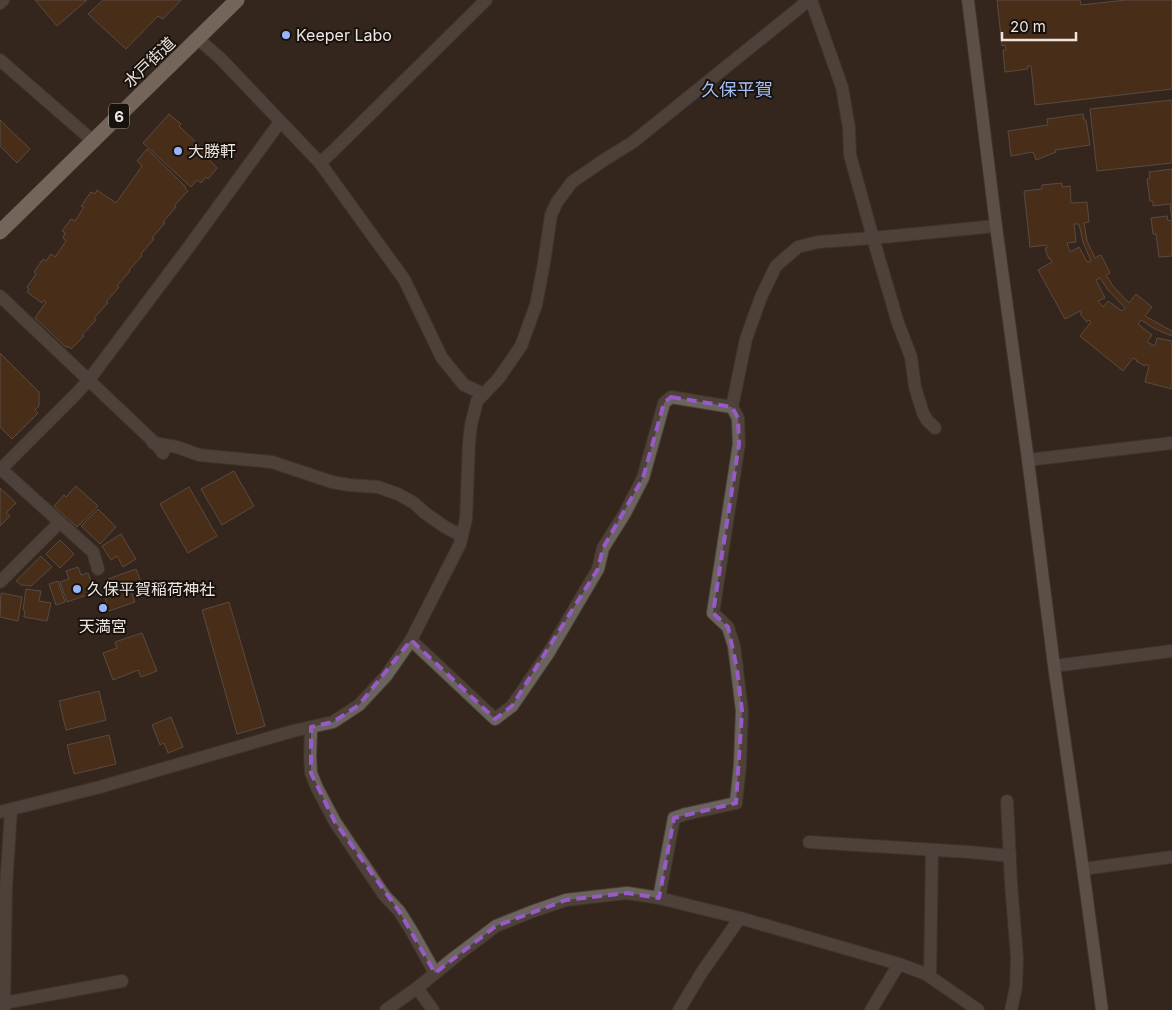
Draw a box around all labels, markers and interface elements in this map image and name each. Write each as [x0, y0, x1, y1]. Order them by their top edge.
scale bar [1002, 10, 1076, 42]
text: 20 m [1010, 17, 1046, 36]
place label: Keeper Labo [296, 25, 392, 45]
marker: Keeper Labo [280, 29, 292, 41]
street label: 水戸街道 [119, 33, 179, 91]
district label: 久保平賀 [701, 79, 773, 100]
road number: 6 [109, 104, 129, 128]
place label: 大勝軒 [188, 141, 236, 161]
marker: 大勝軒 [172, 145, 184, 157]
place label: 久保平賀稲荷神社 [87, 579, 215, 599]
marker: 久保平賀稲荷神社 [71, 583, 83, 595]
marker: 天満宮 [97, 602, 109, 614]
place label: 天満宮 [79, 616, 127, 636]

